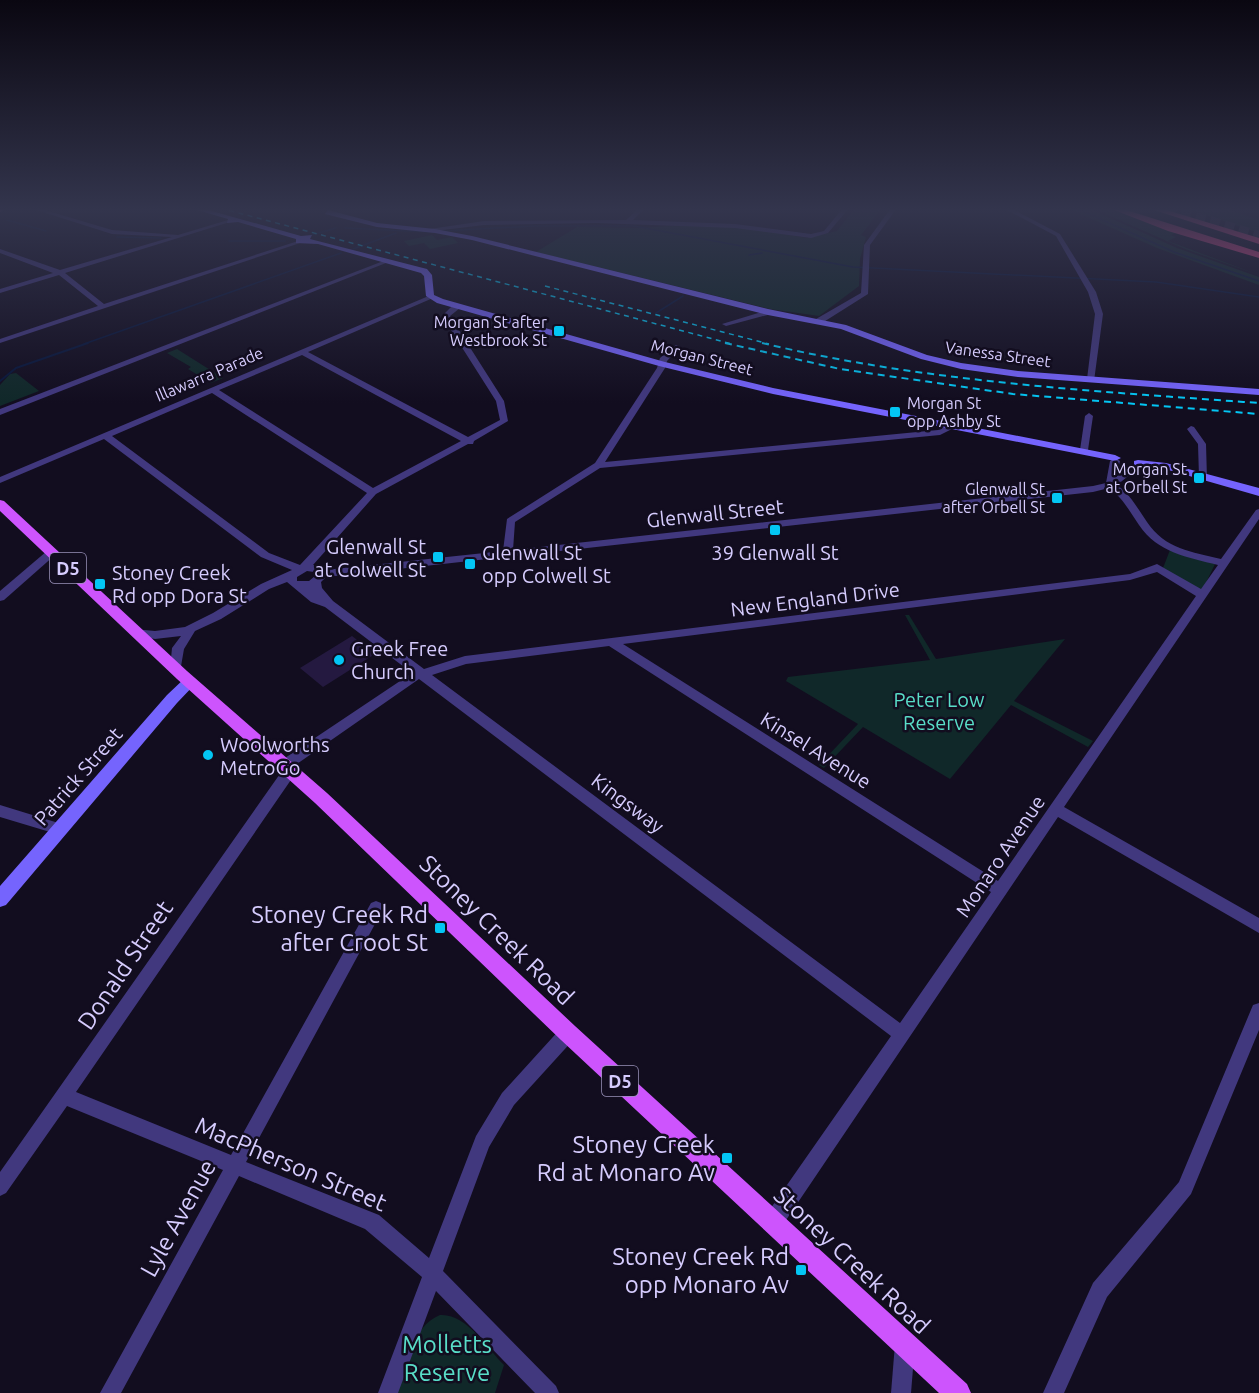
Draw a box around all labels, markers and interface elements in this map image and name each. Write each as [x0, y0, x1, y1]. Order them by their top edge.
place label: Morgan St after Westbrook St [434, 313, 548, 349]
marker: Morgan St after Westbrook St [552, 324, 566, 338]
street label: Morgan Street [649, 336, 755, 379]
street label: Vanessa Street [944, 338, 1053, 370]
street label: Illawarra Parade [152, 343, 266, 405]
place label: Morgan St opp Ashby St [907, 394, 1002, 430]
marker: Morgan St opp Ashby St [888, 405, 902, 419]
place label: Morgan St at Orbell St [1105, 460, 1188, 496]
marker: Morgan St at Orbell St [1192, 471, 1206, 485]
place label: Glenwall St after Orbell St [942, 480, 1046, 516]
marker: Glenwall St after Orbell St [1050, 491, 1064, 505]
street label: Glenwall Street [645, 494, 785, 532]
marker: 39 Glenwall St [768, 523, 782, 537]
place label: Glenwall St at Colwell St [314, 535, 426, 581]
place label: Glenwall St opp Colwell St [482, 541, 611, 587]
place label: 39 Glenwall St [711, 541, 839, 564]
marker: Glenwall St at Colwell St [431, 550, 445, 564]
road number: D5 [50, 553, 86, 583]
marker: Glenwall St opp Colwell St [463, 557, 477, 571]
place label: Stoney Creek Rd opp Dora St [112, 561, 247, 607]
marker: Stoney Creek Rd opp Dora St [93, 577, 107, 591]
street label: New England Drive [729, 577, 901, 621]
place label: Greek Free Church [351, 637, 448, 683]
marker: Greek Free Church [332, 653, 346, 667]
park label: Peter Low Reserve [894, 688, 985, 734]
street label: Kinsel Avenue [757, 707, 875, 793]
street label: Patrick Street [29, 722, 127, 830]
place label: Woolworths MetroGo [220, 733, 330, 779]
marker: Woolworths MetroGo [201, 748, 215, 762]
street label: Kingsway [587, 768, 669, 838]
street label: Monaro Avenue [951, 791, 1049, 921]
street label: Stoney Creek Road [415, 850, 579, 1010]
street label: Donald Street [72, 895, 178, 1035]
place label: Stoney Creek Rd after Croot St [251, 901, 429, 956]
marker: Stoney Creek Rd after Croot St [433, 921, 447, 935]
road number: D5 [602, 1066, 638, 1096]
street label: MacPherson Street [191, 1111, 391, 1217]
place label: Stoney Creek Rd at Monaro Av [537, 1131, 715, 1186]
marker: Stoney Creek Rd at Monaro Av [720, 1151, 734, 1165]
street label: Lyle Avenue [135, 1155, 221, 1281]
street label: Stoney Creek Road [768, 1181, 936, 1339]
place label: Stoney Creek Rd opp Monaro Av [612, 1243, 789, 1298]
marker: Stoney Creek Rd opp Monaro Av [794, 1263, 808, 1277]
park label: Molletts Reserve [402, 1331, 492, 1386]

